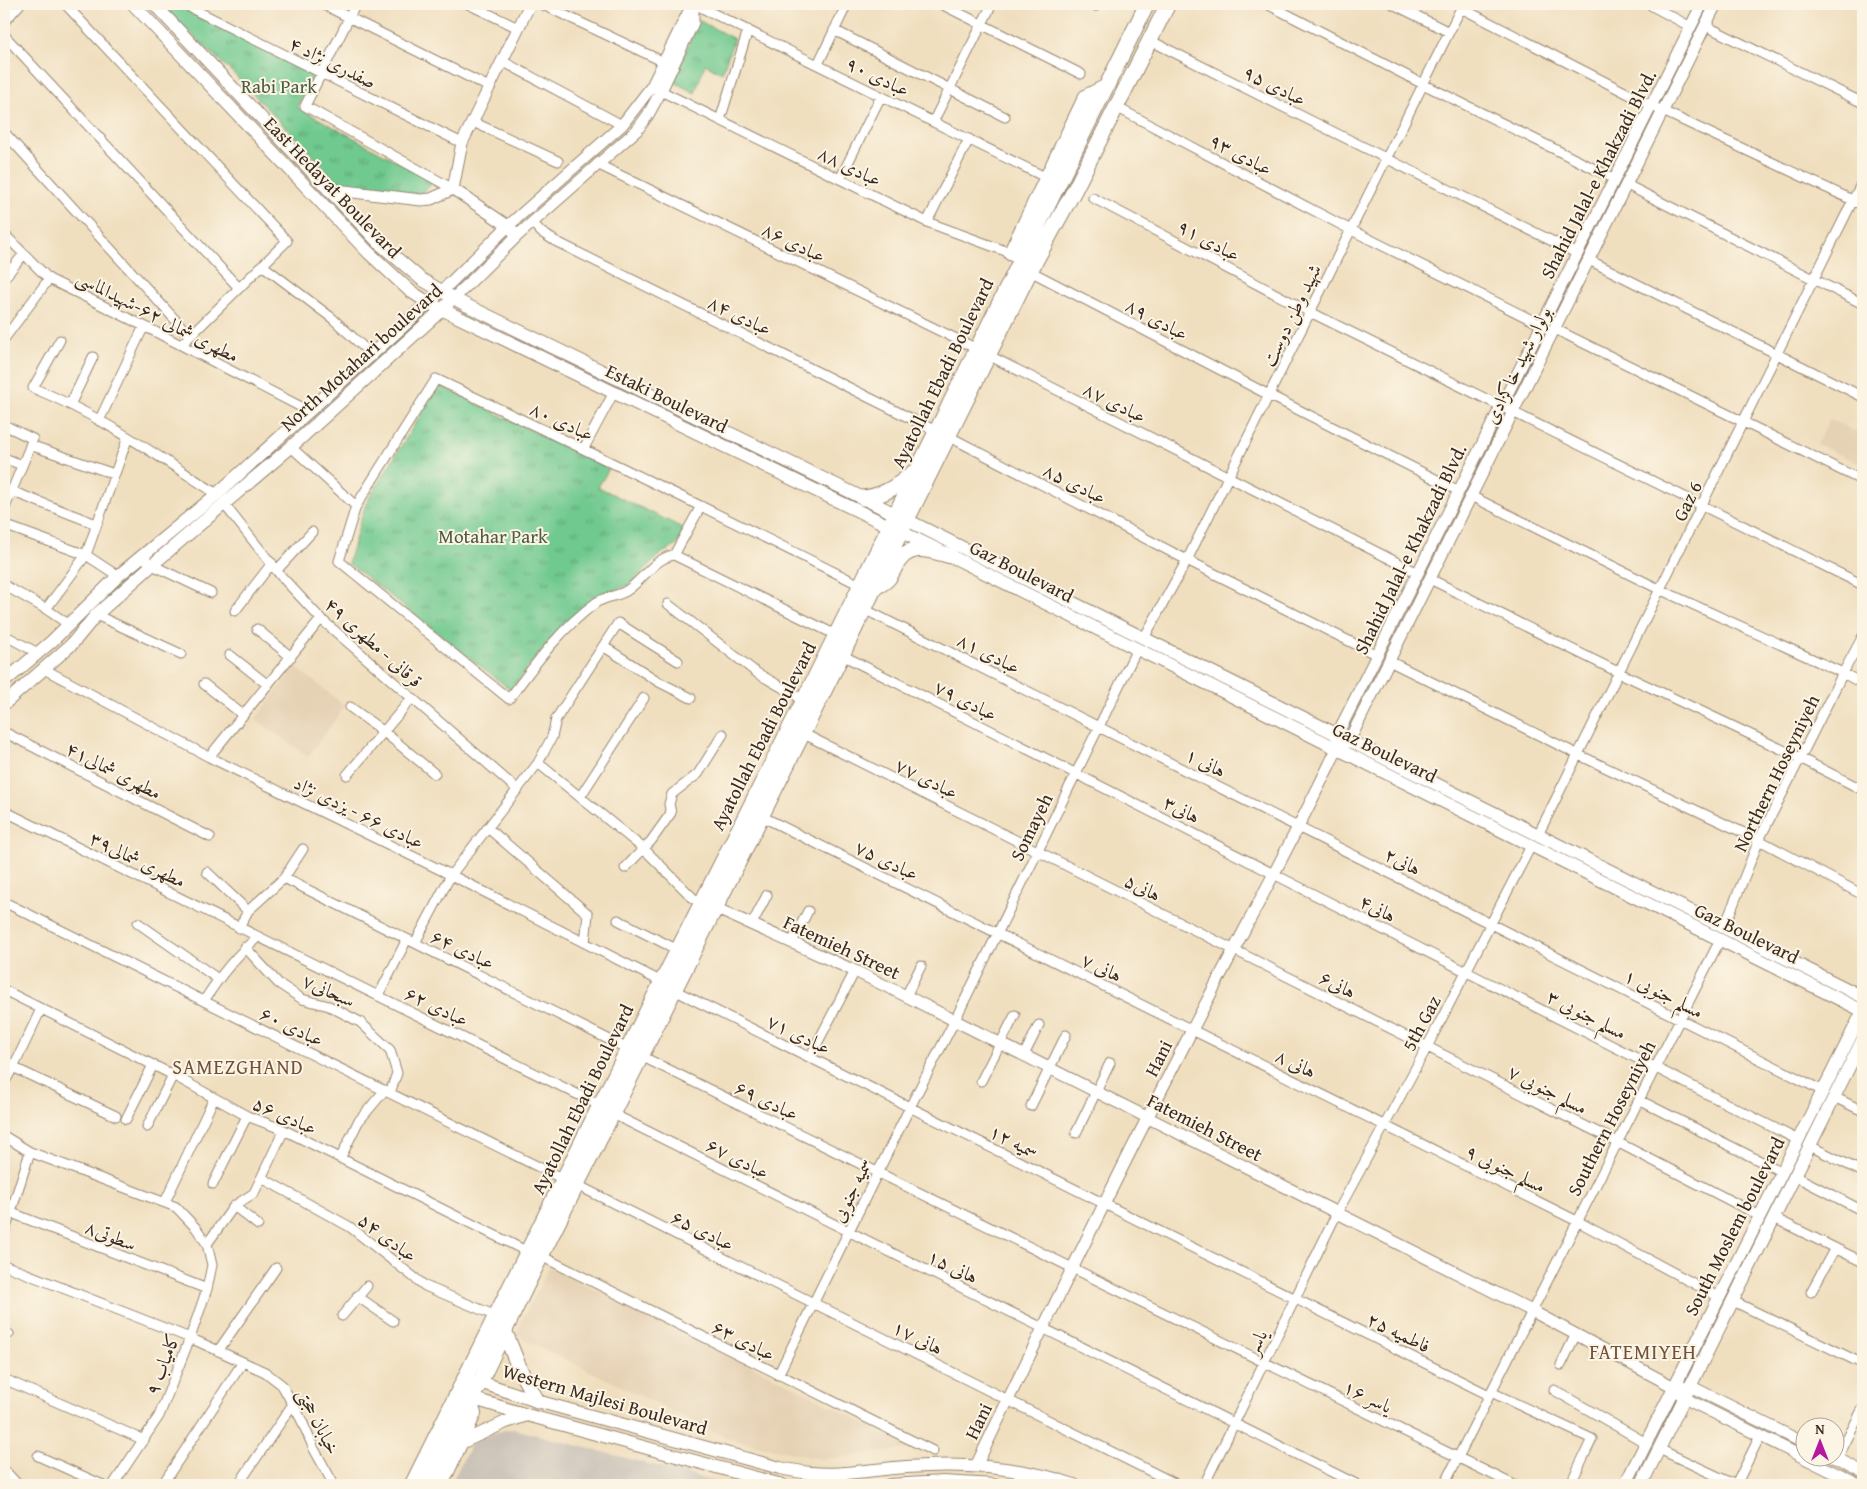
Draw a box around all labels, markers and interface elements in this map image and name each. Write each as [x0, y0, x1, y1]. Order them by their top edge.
street label: صفدری نژاد ۴ [285, 29, 381, 95]
street label: عبادی ۹۰ [842, 49, 914, 103]
street label: عبادی ۹۵ [1239, 57, 1311, 113]
street label: Shahid Jalal-e Khakzadi Blvd. [1533, 65, 1663, 283]
park label: Rabi Park [241, 72, 317, 100]
street label: East Hedayat Boulevard [258, 110, 409, 265]
street label: عبادی ۹۳ [1205, 126, 1277, 182]
street label: عبادی ۸۸ [814, 139, 886, 193]
street label: عبادی ۹۱ [1173, 212, 1245, 268]
street label: عبادی ۸۶ [758, 215, 830, 269]
street label: شهید وطن دوست [1254, 259, 1328, 371]
street label: مطهری شمالی ۶۲-شهیدالماسی [72, 263, 244, 369]
street label: Ayatollah Ebadi Boulevard [884, 272, 1001, 473]
street label: North Motahari boulevard [274, 276, 449, 437]
street label: عبادی ۸۴ [704, 288, 776, 342]
street label: عبادی ۸۹ [1121, 291, 1193, 347]
street label: بولوار شهید خاکزادی [1476, 301, 1558, 429]
street label: Estaki Boulevard [601, 356, 734, 440]
street label: عبادی ۸۷ [1079, 374, 1151, 430]
street label: عبادی ۸۰ [525, 394, 599, 448]
street label: Shahid Jalal-e Khakzadi Blvd. [1347, 439, 1473, 659]
street label: عبادی ۸۵ [1039, 455, 1111, 511]
street label: Gaz 6 [1665, 476, 1709, 526]
park label: Motahar Park [438, 522, 548, 550]
street label: Gaz Boulevard [965, 533, 1080, 610]
street label: قرقانی - مطهری ۴۹ [319, 590, 429, 694]
street label: عبادی ۸۱ [953, 625, 1025, 681]
street label: Ayatollah Ebadi Boulevard [703, 636, 823, 835]
street label: عبادی ۷۹ [930, 672, 1002, 728]
street label: Northern Hoseyniyeh [1726, 689, 1826, 856]
street label: Gaz Boulevard [1328, 715, 1443, 790]
street label: مطهری شمالی۴۱ [61, 734, 167, 806]
street label: هانی ۱ [1181, 740, 1231, 784]
street label: عبادی ۷۷ [891, 750, 963, 806]
street label: عبادی ۶۶ - یزدی نژاد [289, 768, 429, 856]
street label: Somayeh [1003, 788, 1060, 866]
street label: هانی۳ [1159, 788, 1205, 830]
street label: مطهری شمالی۳۹ [85, 824, 191, 894]
street label: عبادی ۷۵ [851, 833, 923, 887]
street label: هانی۲ [1380, 840, 1426, 882]
street label: هانی۵ [1120, 866, 1166, 908]
street label: هانی۴ [1355, 887, 1401, 929]
street label: Gaz Boulevard [1690, 896, 1805, 971]
street label: Fatemieh Street [779, 908, 905, 986]
street label: عبادی ۶۴ [427, 922, 499, 976]
street label: هانی ۷ [1077, 945, 1127, 989]
street label: ۱ مسلم جنوبی [1617, 961, 1709, 1030]
street label: هانی۶ [1315, 963, 1361, 1005]
street label: سبحانی۷ [298, 966, 360, 1014]
street label: عبادی ۶۲ [401, 979, 473, 1033]
street label: مسلم جنوبی ۳ [1540, 982, 1632, 1051]
street label: 5th Gaz [1395, 990, 1447, 1056]
street label: Ayatollah Ebadi Boulevard [524, 998, 641, 1199]
street label: عبادی ۶۰ [256, 999, 328, 1053]
street label: عبادی ۷۱ [763, 1007, 835, 1061]
street label: Hani [1137, 1035, 1179, 1081]
street label: Southern Hoseyniyeh [1560, 1035, 1662, 1201]
street label: هانی ۸ [1271, 1041, 1321, 1085]
district label: SAMEZGHAND [172, 1052, 304, 1081]
street label: مسلم جنوبی ۷ [1501, 1057, 1593, 1126]
street label: عبادی ۶۹ [731, 1073, 803, 1127]
street label: Fatemieh Street [1143, 1086, 1268, 1168]
street label: عبادی ۵۶ [248, 1088, 322, 1142]
street label: سمیه ۱۲ [985, 1117, 1043, 1165]
street label: عبادی ۶۷ [702, 1130, 774, 1186]
street label: South Moslem boulevard [1677, 1131, 1792, 1320]
street label: مسلم جنوبی ۹ [1459, 1137, 1551, 1205]
street label: سمیه جنوبی [823, 1153, 879, 1227]
street label: عبادی ۶۵ [667, 1202, 739, 1258]
street label: عبادی ۵۴ [353, 1205, 423, 1269]
street label: سطوتی۸ [81, 1212, 141, 1258]
street label: هانی ۱۵ [923, 1242, 983, 1290]
street label: فاطمیه ۲۵ [1362, 1305, 1436, 1359]
street label: عبادی ۶۳ [708, 1312, 780, 1368]
street label: هانی ۱۷ [888, 1312, 948, 1362]
street label: یاسر [1237, 1323, 1275, 1361]
street label: کامیاب ۹ [137, 1329, 187, 1399]
district label: FATEMIYEH [1589, 1337, 1697, 1366]
street label: Western Majlesi Boulevard [499, 1356, 712, 1442]
street label: یاسر ۱۶ [1339, 1372, 1398, 1420]
street label: خیابان حجتی [290, 1383, 348, 1459]
street label: Hani [957, 1398, 999, 1444]
north arrow [1794, 1416, 1844, 1466]
text: N [1815, 1419, 1825, 1439]

